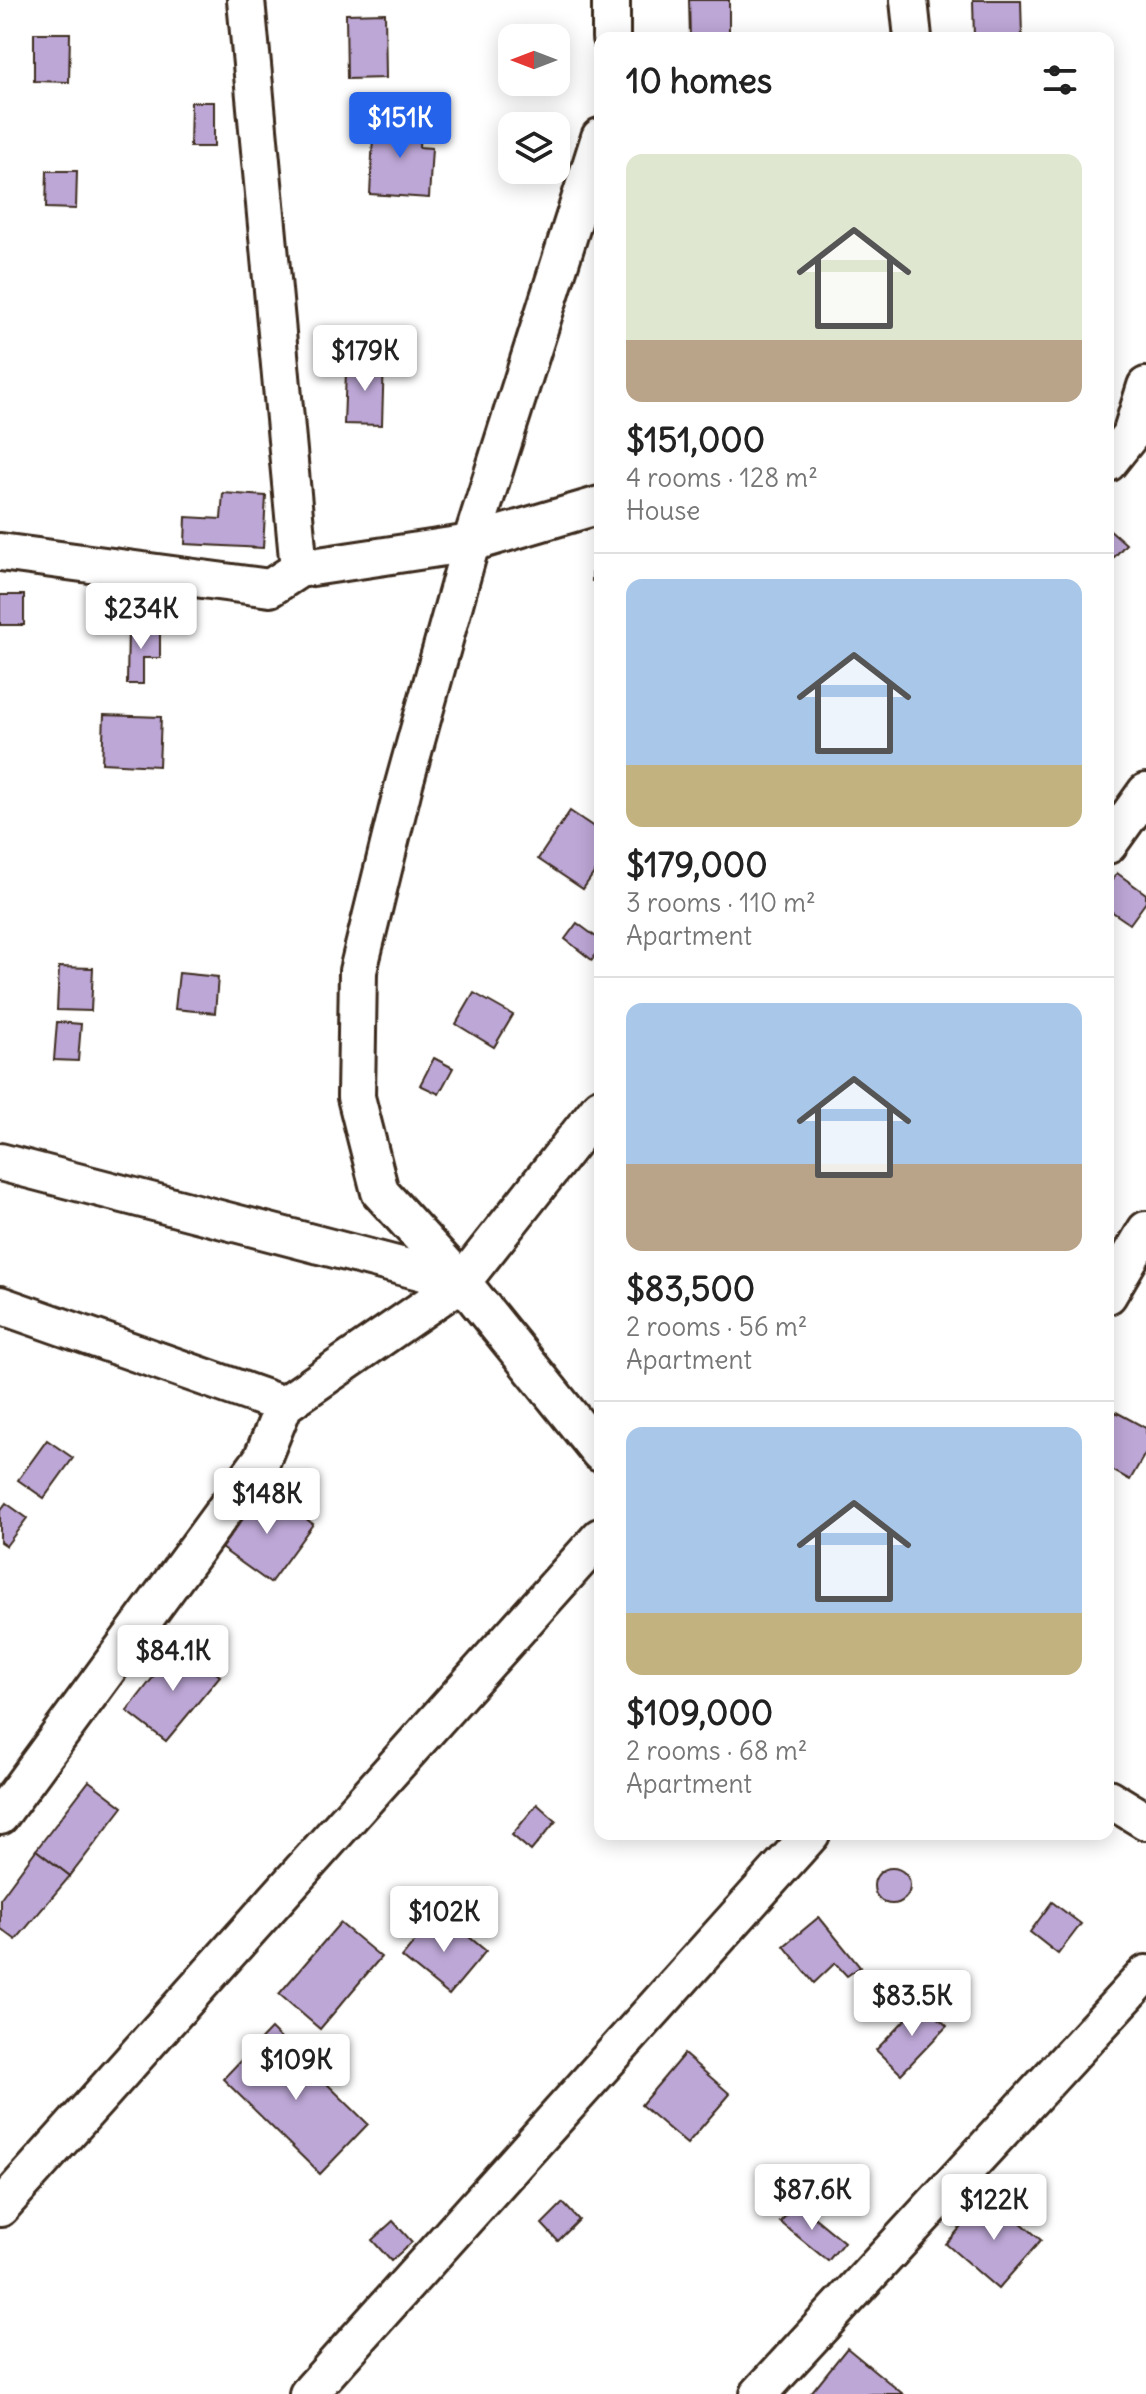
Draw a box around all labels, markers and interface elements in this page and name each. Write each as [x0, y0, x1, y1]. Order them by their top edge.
north arrow [498, 24, 570, 96]
map controls [498, 24, 570, 184]
icon: filters [1038, 58, 1082, 102]
text: 10 homes [626, 59, 772, 102]
pin: $151K [344, 92, 456, 160]
text: $151K [367, 101, 433, 134]
button: layers [498, 112, 570, 184]
icon: home [782, 206, 926, 350]
pin: $179K [309, 325, 421, 393]
text: $179K [331, 334, 399, 367]
text: $151,000 [626, 418, 765, 461]
text: 4 rooms · 128 m² [626, 461, 818, 494]
text: House [626, 494, 700, 527]
pin: $234K [85, 583, 197, 651]
text: $234K [104, 592, 178, 625]
icon: home [782, 631, 926, 775]
text: $179,000 [626, 843, 768, 886]
text: 3 rooms · 110 m² [626, 886, 816, 919]
text: Apartment [626, 919, 752, 952]
icon: home [782, 1055, 926, 1199]
text: $83,500 [626, 1267, 755, 1310]
text: 2 rooms · 56 m² [626, 1310, 807, 1343]
text: Apartment [626, 1343, 752, 1376]
pin: $148K [211, 1468, 323, 1536]
text: $148K [232, 1477, 302, 1510]
icon: home [782, 1479, 926, 1623]
pin: $84.1K [108, 1625, 238, 1693]
text: $84.1K [135, 1634, 211, 1667]
text: $109,000 [626, 1691, 773, 1734]
text: 2 rooms · 68 m² [626, 1734, 808, 1767]
text: Apartment [626, 1767, 752, 1800]
pin: $102K [388, 1886, 500, 1954]
text: $102K [408, 1895, 480, 1928]
pin: $83.5K [847, 1970, 977, 2038]
text: $83.5K [872, 1979, 952, 2012]
pin: $109K [240, 2034, 352, 2102]
text: $109K [260, 2043, 332, 2076]
pin: $87.6K [747, 2164, 877, 2232]
text: $87.6K [773, 2173, 851, 2206]
pin: $122K [938, 2174, 1050, 2242]
text: $122K [960, 2183, 1028, 2216]

